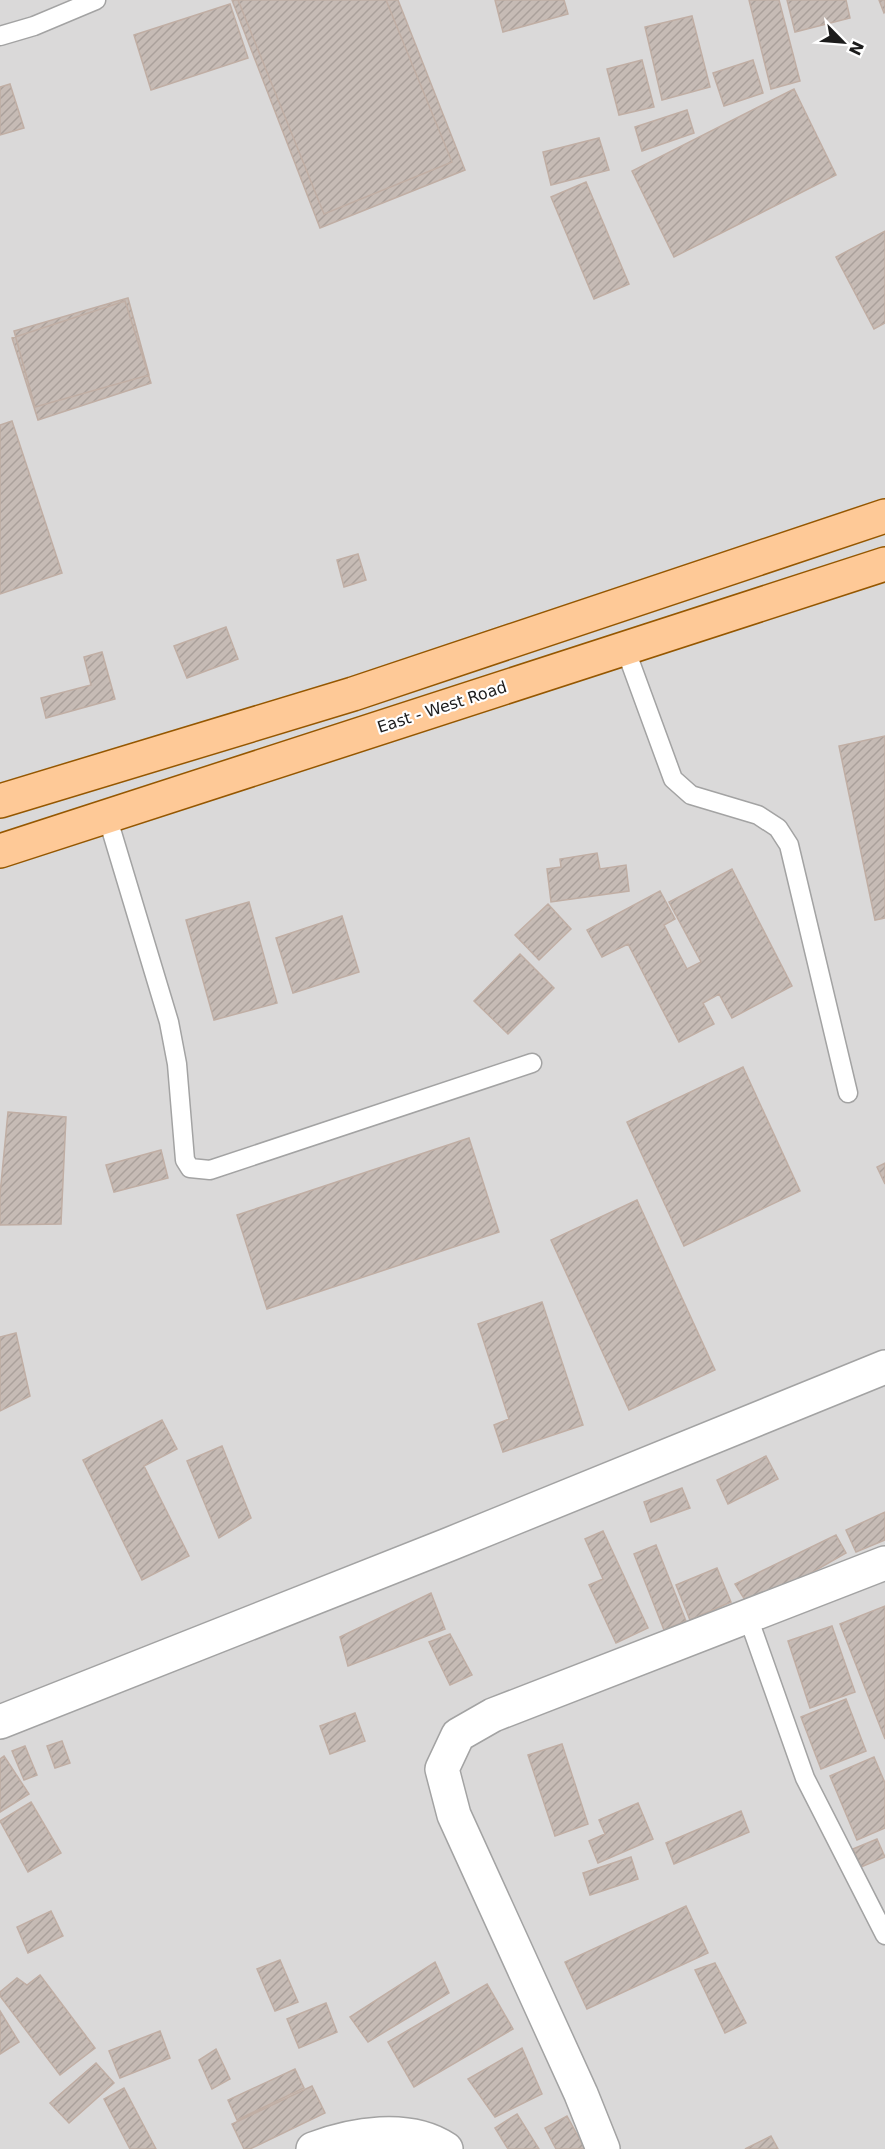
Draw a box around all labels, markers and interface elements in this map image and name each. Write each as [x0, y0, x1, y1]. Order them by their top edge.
north arrow [813, 12, 873, 72]
text: N [845, 38, 868, 58]
street label: East - West Road [375, 677, 509, 737]

